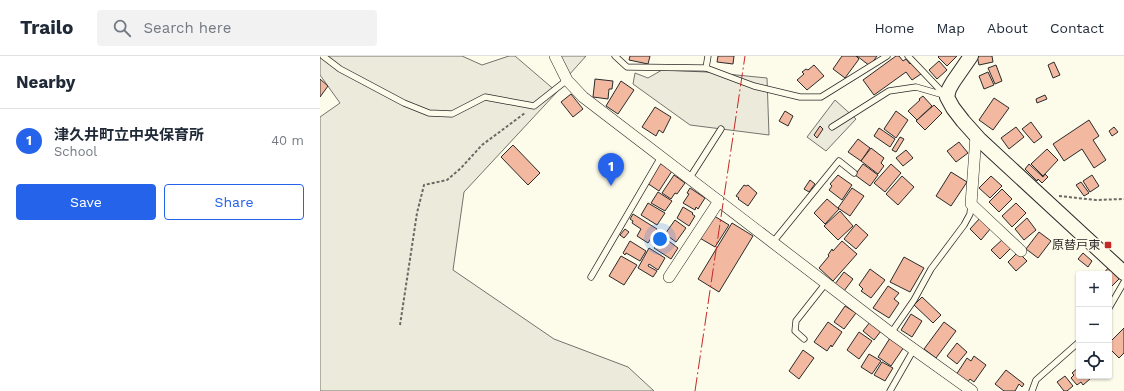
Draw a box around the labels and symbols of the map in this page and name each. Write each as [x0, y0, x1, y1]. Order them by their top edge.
pin: 1 [598, 153, 624, 186]
your location [650, 229, 670, 249]
place label: 原替戸東 [1052, 238, 1100, 252]
marker: 原替戸東 [1103, 240, 1113, 250]

